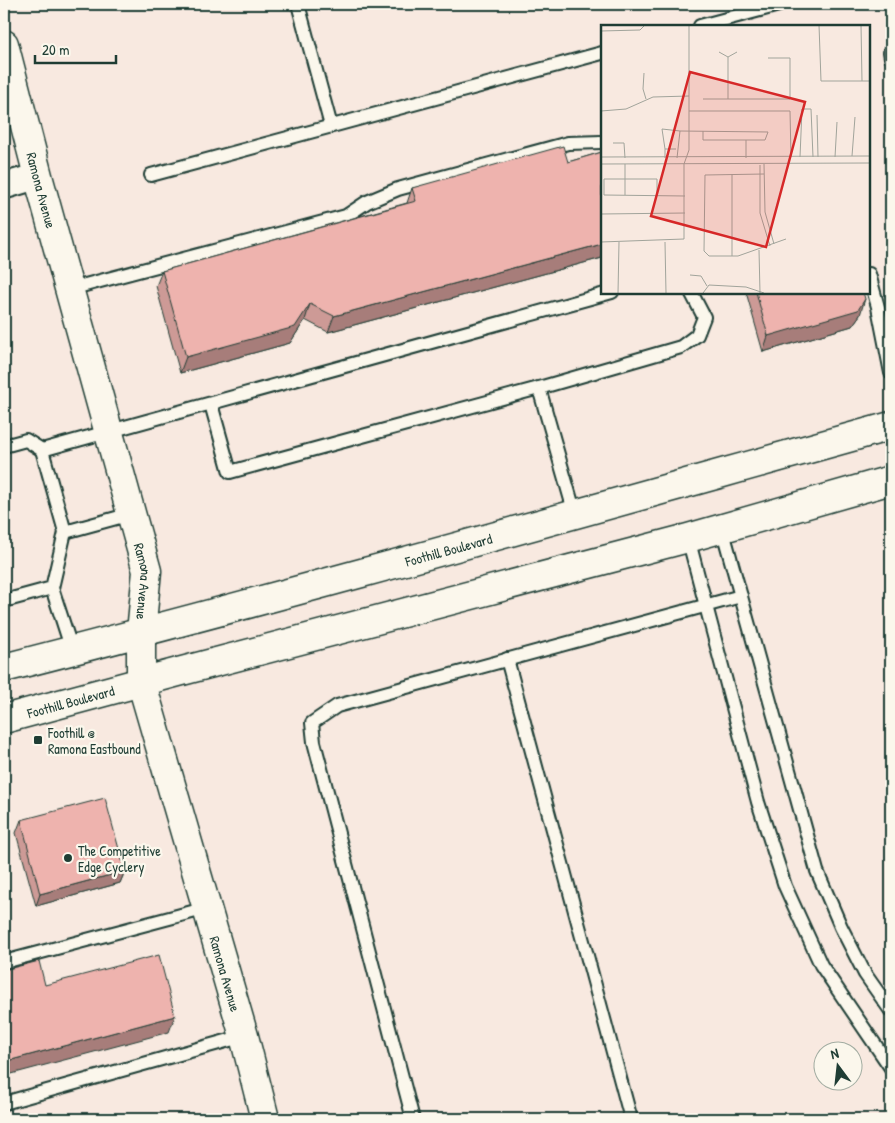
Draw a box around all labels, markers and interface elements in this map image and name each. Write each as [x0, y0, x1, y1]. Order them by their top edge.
inset map [601, 25, 870, 294]
scale bar [35, 32, 116, 64]
text: 20 m [42, 39, 69, 60]
street label: Ramona Avenue [23, 150, 62, 231]
street label: Foothill Boulevard [402, 528, 495, 570]
street label: Ramona Avenue [130, 541, 157, 621]
street label: Foothill Boulevard [24, 680, 117, 722]
place label: Foothill @ Ramona Eastbound [47, 723, 141, 758]
marker: Foothill @ Ramona Eastbound [32, 734, 44, 746]
place label: The Competitive Edge Cyclery [78, 841, 161, 877]
marker: The Competitive Edge Cyclery [62, 852, 74, 864]
street label: Ramona Avenue [206, 934, 246, 1014]
north arrow [812, 1040, 862, 1090]
text: N [828, 1043, 841, 1063]

